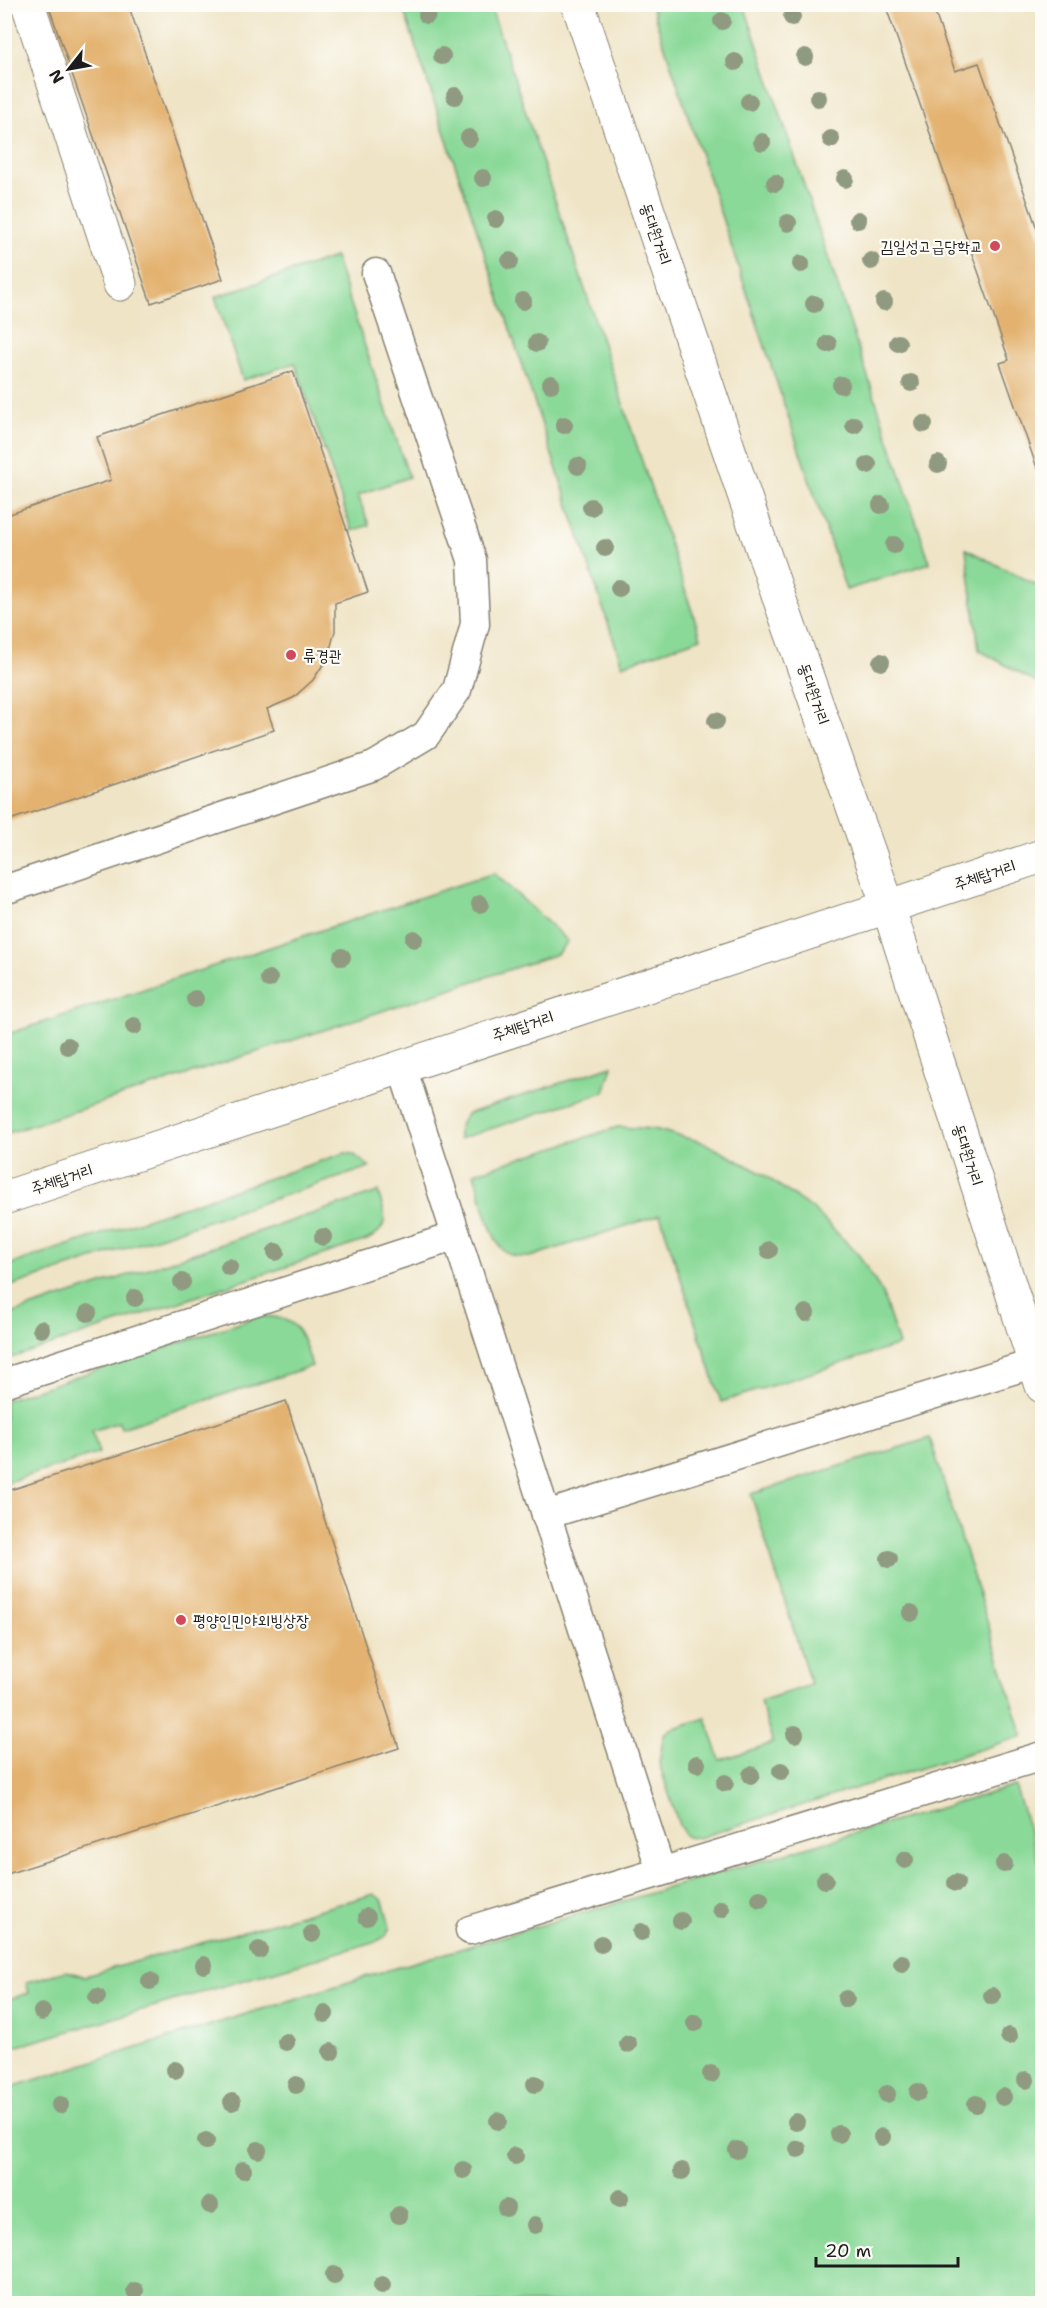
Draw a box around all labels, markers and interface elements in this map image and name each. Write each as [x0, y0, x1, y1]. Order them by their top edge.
north arrow [39, 39, 99, 99]
text: N [44, 66, 69, 87]
street label: 동대원거리 [636, 200, 676, 268]
place label: 김일성고급당학교 [880, 236, 983, 257]
marker: 김일성고급당학교 [988, 239, 1002, 253]
place label: 류경관 [303, 645, 342, 666]
marker: 류경관 [284, 648, 298, 662]
street label: 동대원거리 [794, 660, 834, 728]
street label: 주체탑거리 [951, 855, 1019, 895]
street label: 주체탑거리 [489, 1006, 557, 1046]
street label: 동대원거리 [948, 1121, 988, 1189]
street label: 주체탑거리 [28, 1159, 96, 1199]
place label: 평양인민야외빙상장 [193, 1610, 309, 1631]
marker: 평양인민야외빙상장 [174, 1613, 188, 1627]
scale bar [816, 2230, 958, 2268]
text: 20 m [825, 2239, 871, 2263]

